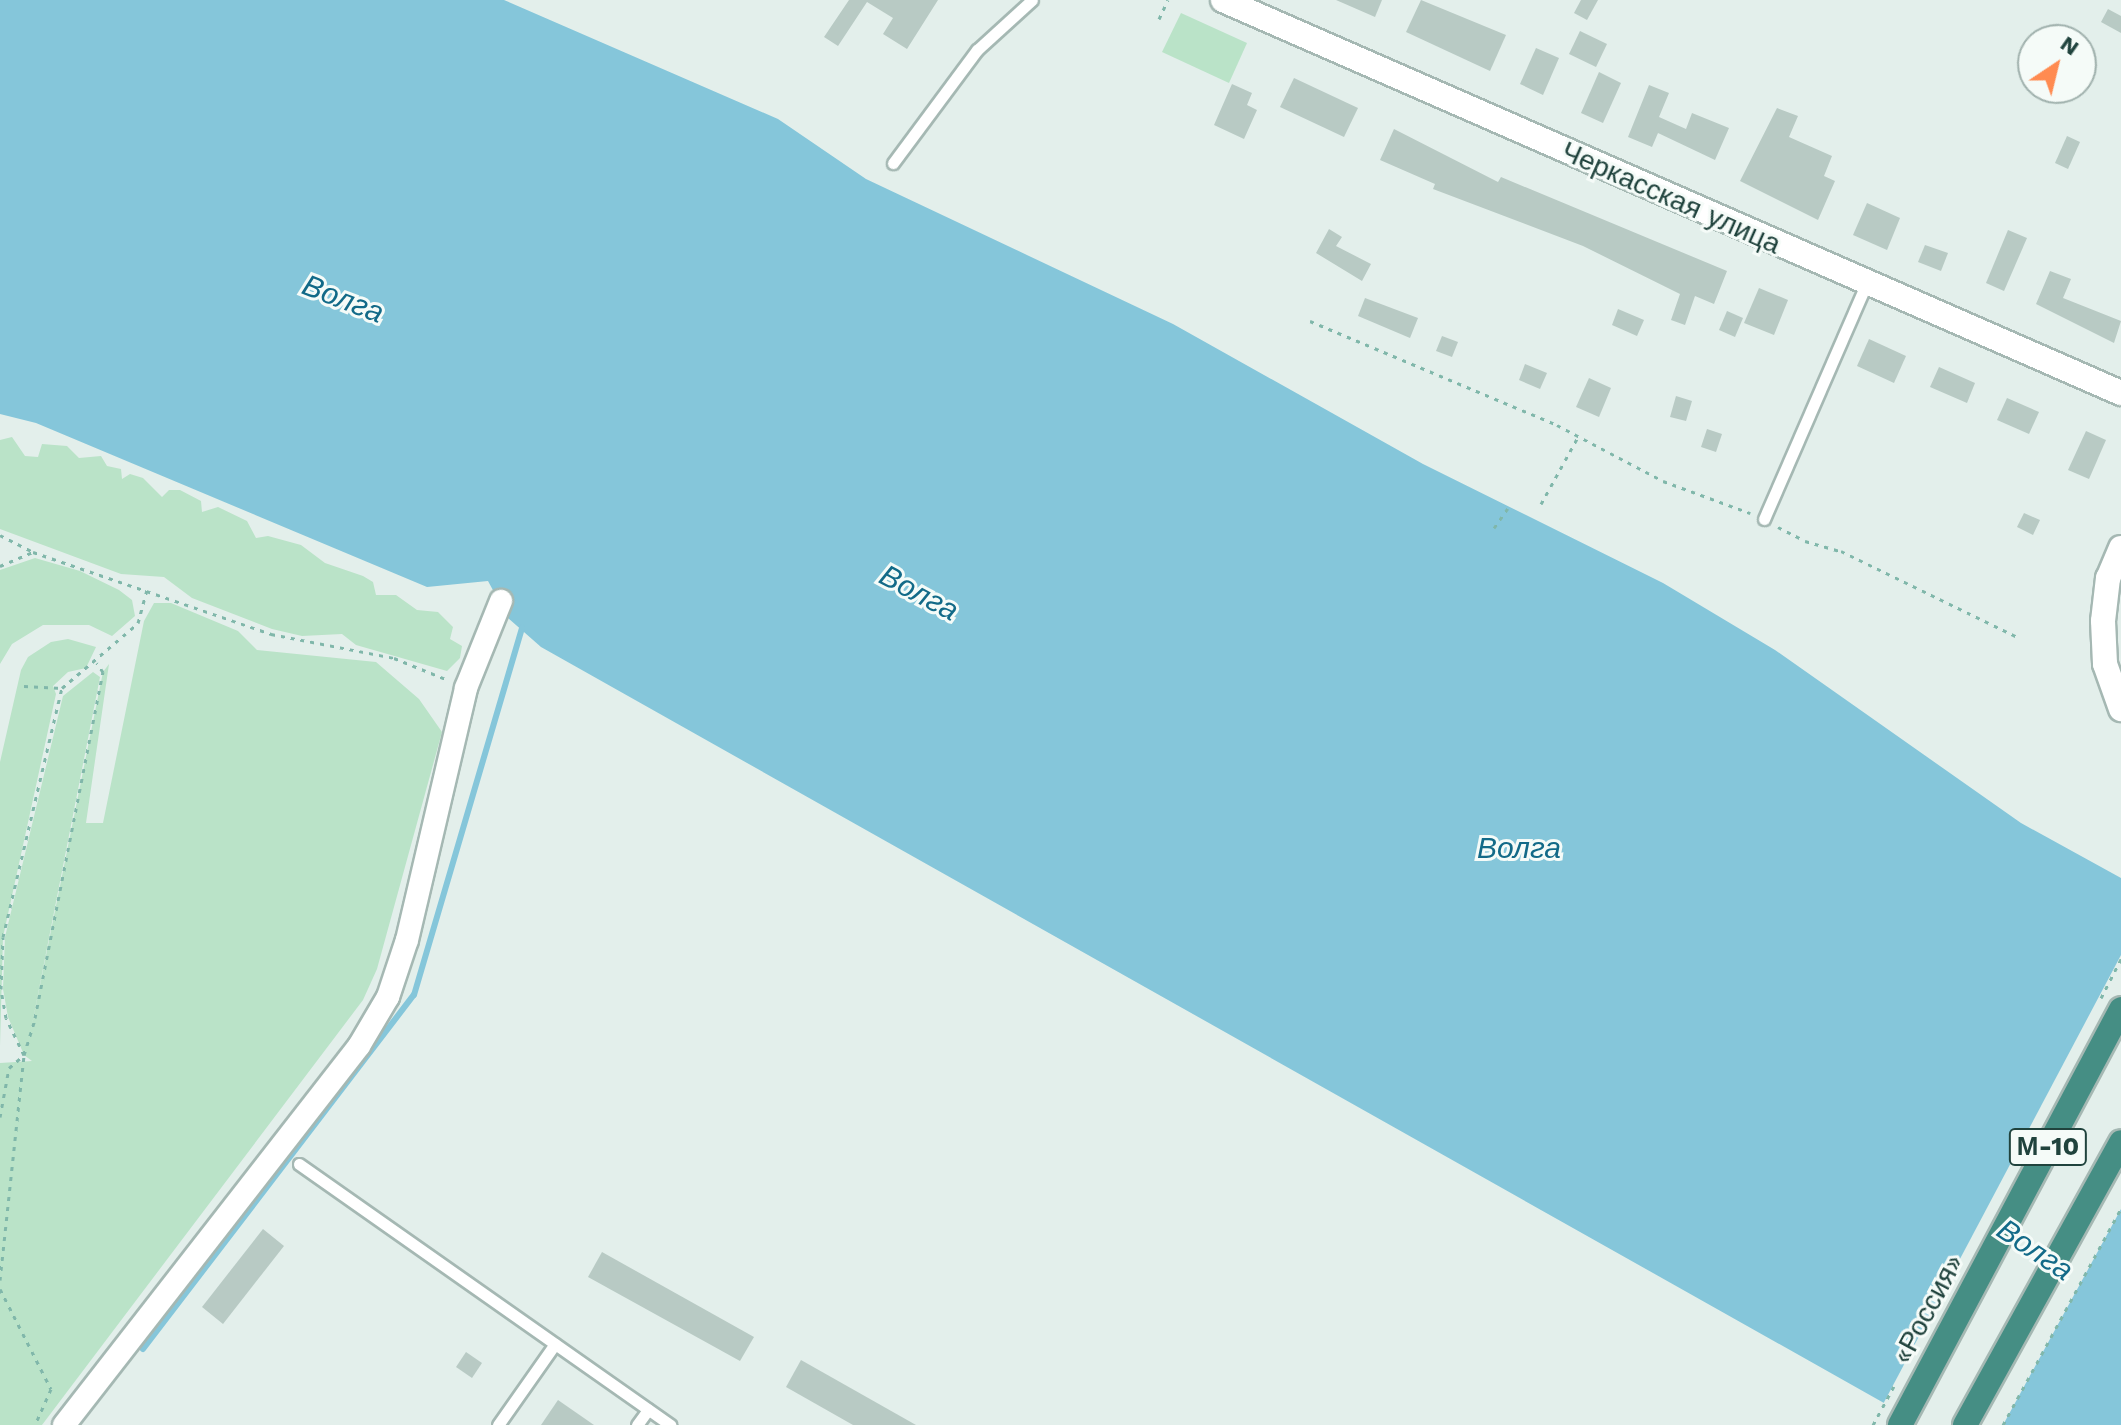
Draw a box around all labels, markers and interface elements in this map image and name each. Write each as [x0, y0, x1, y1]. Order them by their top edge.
north arrow [2017, 24, 2097, 104]
text: N [2056, 31, 2084, 60]
street label: Черкасская улица [1556, 135, 1786, 261]
water label: Волга [297, 267, 389, 331]
water label: Волга [873, 557, 965, 629]
water label: Волга [1477, 830, 1561, 866]
road number: М-10 [2008, 1125, 2088, 1169]
water label: Волга [1990, 1212, 2080, 1288]
street label: «Россия» [1885, 1248, 1971, 1370]

